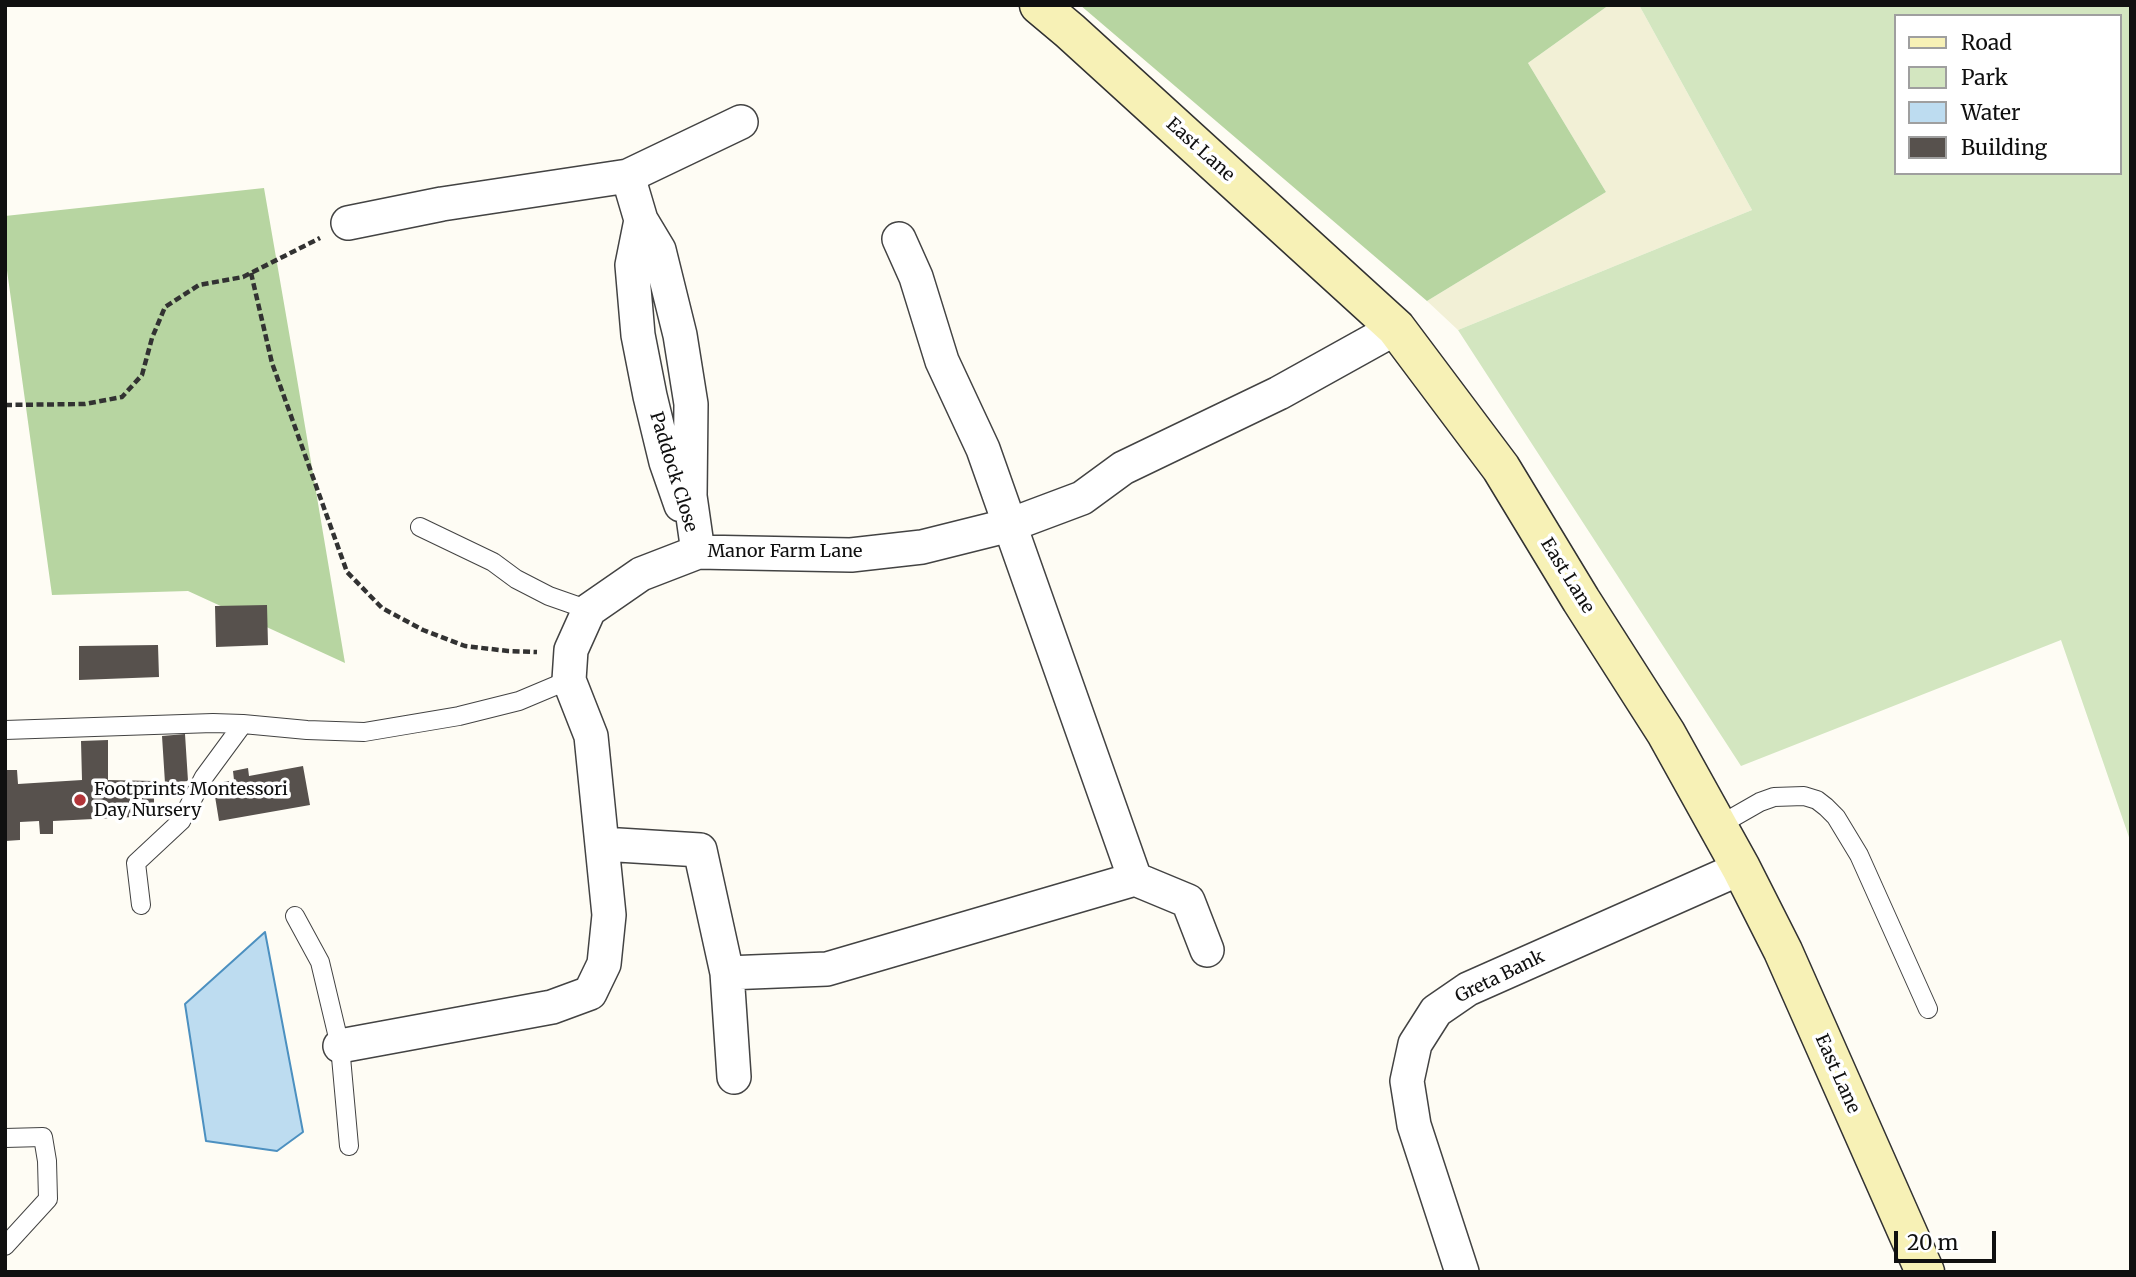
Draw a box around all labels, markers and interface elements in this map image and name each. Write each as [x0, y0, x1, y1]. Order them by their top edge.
legend [1895, 14, 2122, 175]
text: Road [1961, 29, 2012, 56]
text: Park [1961, 64, 2008, 91]
text: Water [1961, 99, 2020, 126]
street label: East Lane [1161, 114, 1239, 186]
text: Building [1961, 134, 2047, 161]
street label: Paddock Close [644, 409, 702, 535]
street label: East Lane [1535, 534, 1599, 618]
street label: Manor Farm Lane [708, 541, 862, 563]
place label: Footprints Montessori Day Nursery [94, 779, 288, 822]
marker: Footprints Montessori Day Nursery [72, 792, 88, 808]
street label: Greta Bank [1452, 946, 1548, 1008]
street label: East Lane [1810, 1031, 1864, 1117]
scale bar [1898, 1218, 2000, 1262]
text: 20 m [1907, 1229, 1958, 1256]

